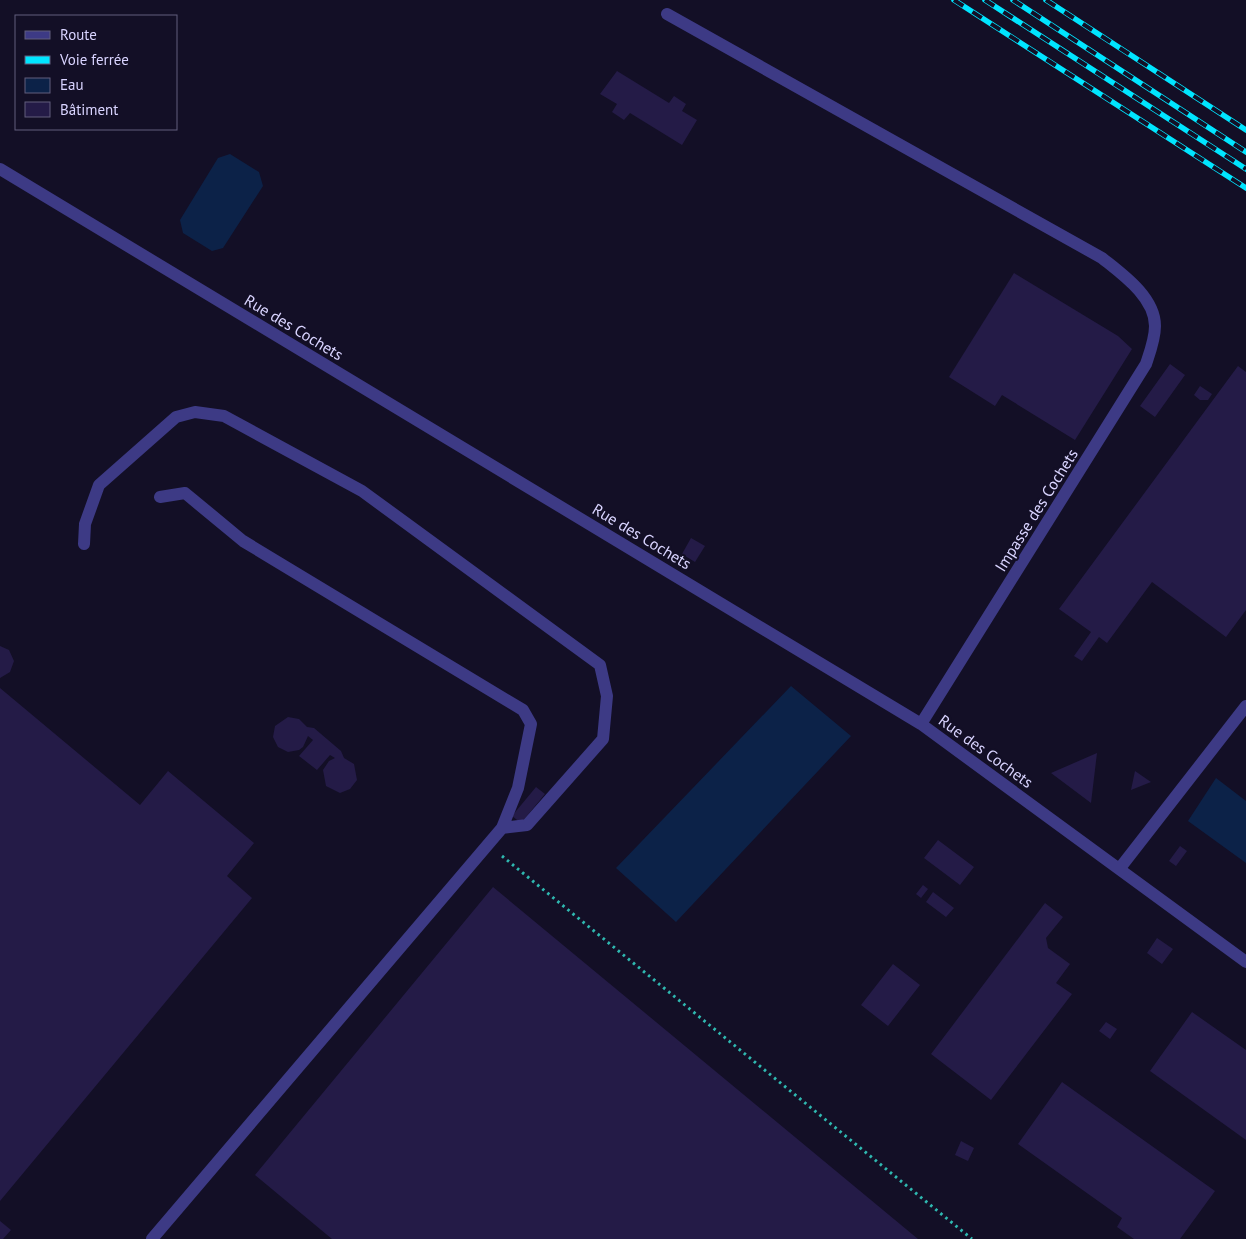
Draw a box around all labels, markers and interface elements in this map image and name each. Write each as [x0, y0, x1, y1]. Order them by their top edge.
legend [15, 15, 178, 130]
text: Route [60, 25, 97, 44]
text: Voie ferrée [59, 50, 129, 69]
text: Eau [60, 75, 84, 94]
text: Bâtiment [60, 100, 118, 119]
street label: Rue des Cochets [241, 290, 347, 364]
street label: Impasse des Cochets [990, 445, 1082, 575]
street label: Rue des Cochets [589, 499, 695, 573]
street label: Rue des Cochets [935, 710, 1037, 792]

